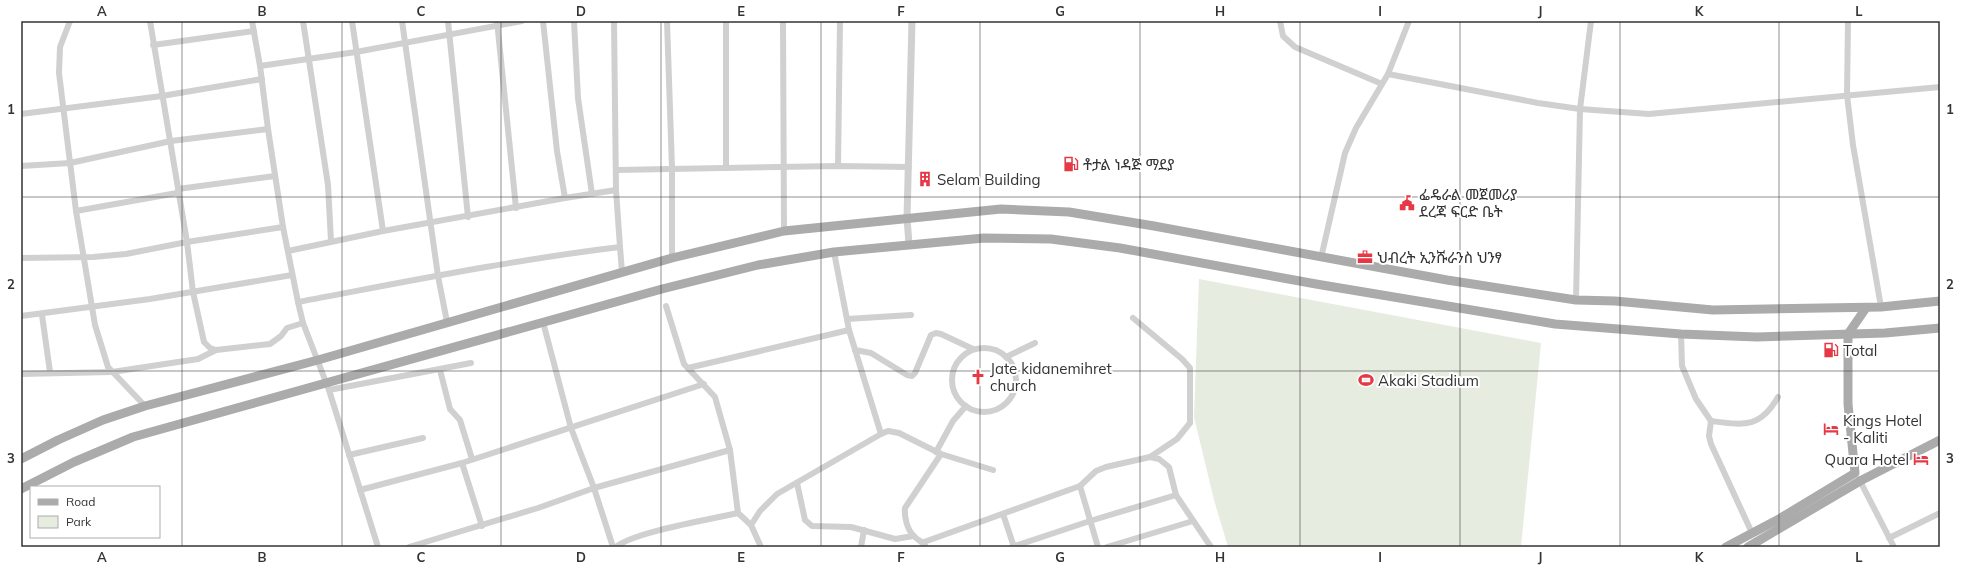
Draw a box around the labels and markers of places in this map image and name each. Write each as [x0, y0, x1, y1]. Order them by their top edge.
fuel station icon: ቶታል ነዳጅ ማደያ [1062, 155, 1080, 173]
place label: ቶታል ነዳጅ ማደያ [1083, 155, 1174, 174]
building icon: Selam Building [916, 170, 934, 188]
place label: Selam Building [937, 170, 1041, 189]
place label: ፌዴራል መጀመሪያ ደረጃ ፍርድ ቤት [1419, 185, 1518, 221]
public building icon: ፌዴራል መጀመሪያ ደረጃ ፍርድ ቤት [1398, 194, 1416, 212]
office icon: ህብረት ኢንሹራንስ ህንፃ [1356, 248, 1374, 266]
place label: ህብረት ኢንሹራንስ ህንፃ [1377, 248, 1502, 267]
fuel station icon: Total [1822, 341, 1840, 359]
place label: Total [1843, 341, 1877, 360]
place label: Jate kidanemihret church [990, 359, 1112, 395]
church icon: Jate kidanemihret church [969, 368, 987, 386]
sports icon: Akaki Stadium [1357, 371, 1375, 389]
place label: Akaki Stadium [1378, 371, 1479, 390]
place label: Kings Hotel - Kaliti [1843, 411, 1922, 447]
hotel icon: Kings Hotel - Kaliti [1822, 420, 1840, 438]
place label: Quara Hotel [1825, 450, 1909, 469]
hotel icon: Quara Hotel [1912, 450, 1930, 468]

